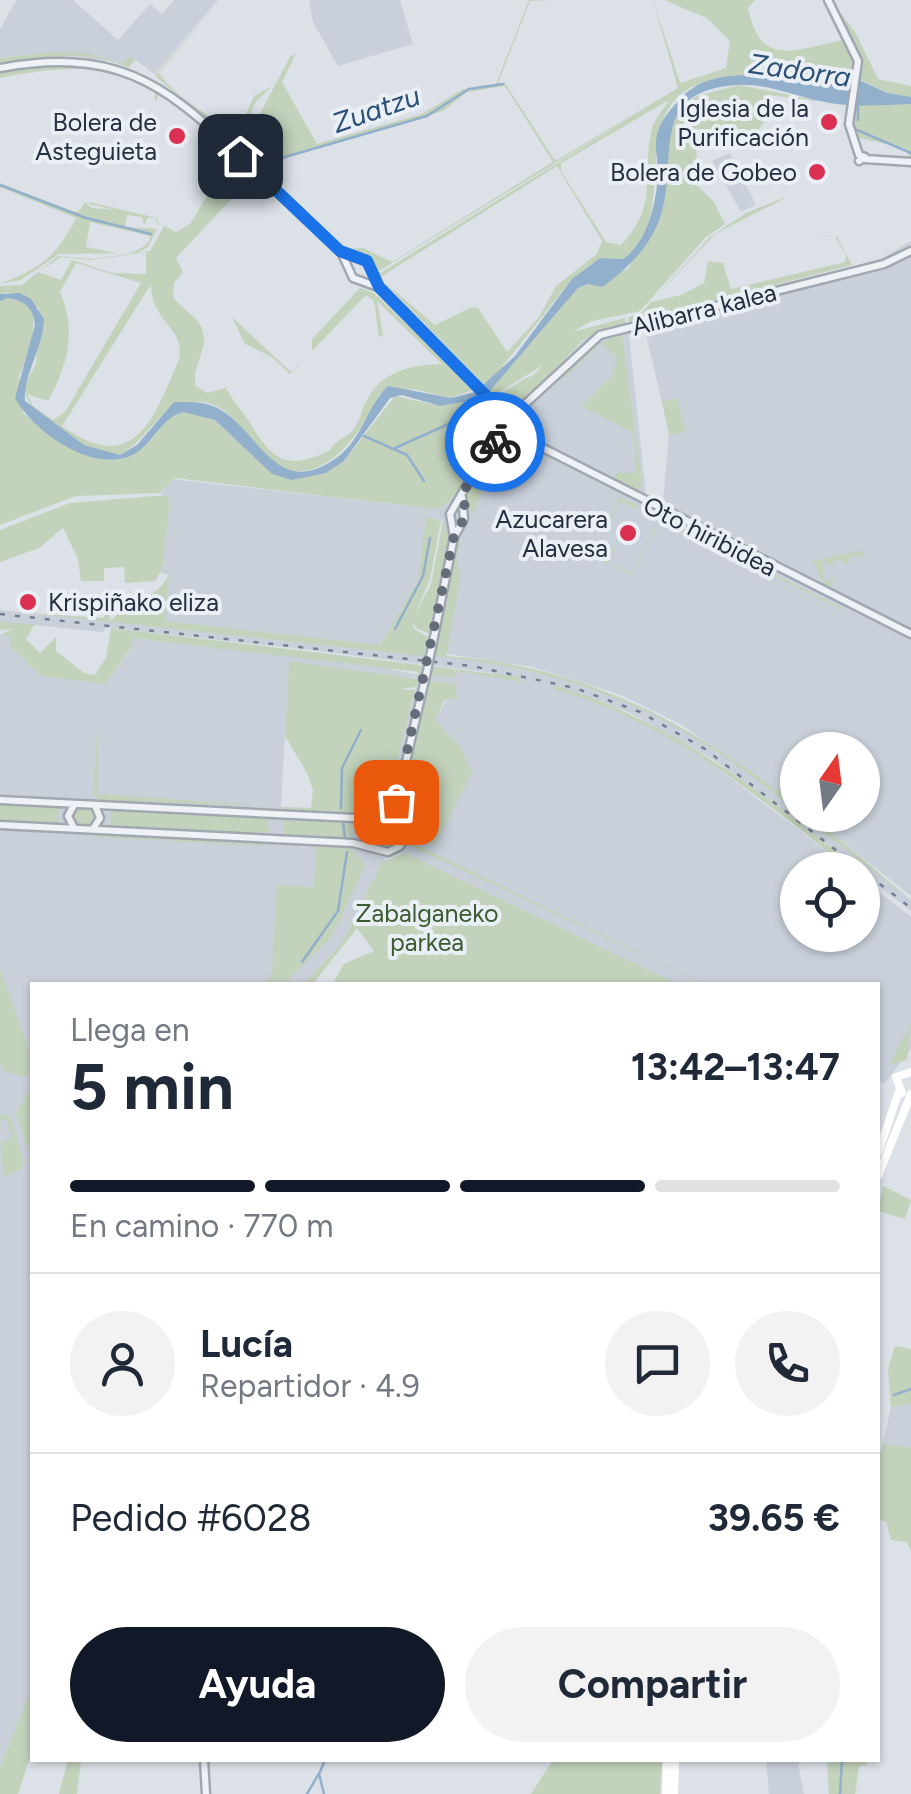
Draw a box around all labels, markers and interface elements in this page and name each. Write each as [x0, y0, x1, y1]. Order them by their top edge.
water label: Zadorra [747, 46, 853, 94]
water label: Zuatzu [328, 78, 424, 140]
place label: Iglesia de la Purificación [677, 93, 809, 152]
place label: Bolera de Asteguieta [35, 107, 157, 166]
marker: Iglesia de la Purificación [818, 111, 840, 133]
pin [198, 114, 283, 199]
marker: Bolera de Asteguieta [166, 125, 188, 147]
icon: home [213, 129, 268, 184]
place label: Bolera de Gobeo [610, 157, 797, 187]
marker: Bolera de Gobeo [806, 161, 828, 183]
street label: Alibarra kalea [629, 277, 779, 341]
courier [445, 392, 545, 492]
icon: bike [468, 415, 523, 470]
street label: Oto hiribidea [639, 490, 781, 582]
place label: Azucarera Alavesa [495, 504, 608, 563]
marker: Azucarera Alavesa [617, 522, 639, 544]
place label: Krispiñako eliza [48, 587, 219, 617]
marker: Krispiñako eliza [17, 591, 39, 613]
north arrow [780, 732, 880, 832]
map controls [780, 732, 880, 952]
pin [354, 760, 439, 845]
icon: bag [369, 775, 424, 830]
button: locate [780, 852, 880, 952]
park label: Zabalganeko parkea [355, 898, 499, 957]
text: Llega en [70, 1011, 190, 1049]
text: 13:42–13:47 [631, 1044, 840, 1090]
text: 5 min [70, 1047, 234, 1125]
text: En camino · 770 m [70, 1207, 333, 1245]
button: person [70, 1311, 175, 1416]
button: chat [605, 1311, 710, 1416]
button: phone [735, 1311, 840, 1416]
text: Lucía [200, 1321, 293, 1367]
text: Repartidor · 4.9 [200, 1367, 420, 1405]
text: Pedido #6028 [70, 1495, 312, 1541]
text: 39.65 € [708, 1495, 840, 1541]
button: Ayuda [70, 1627, 445, 1742]
button: Compartir [465, 1627, 840, 1742]

